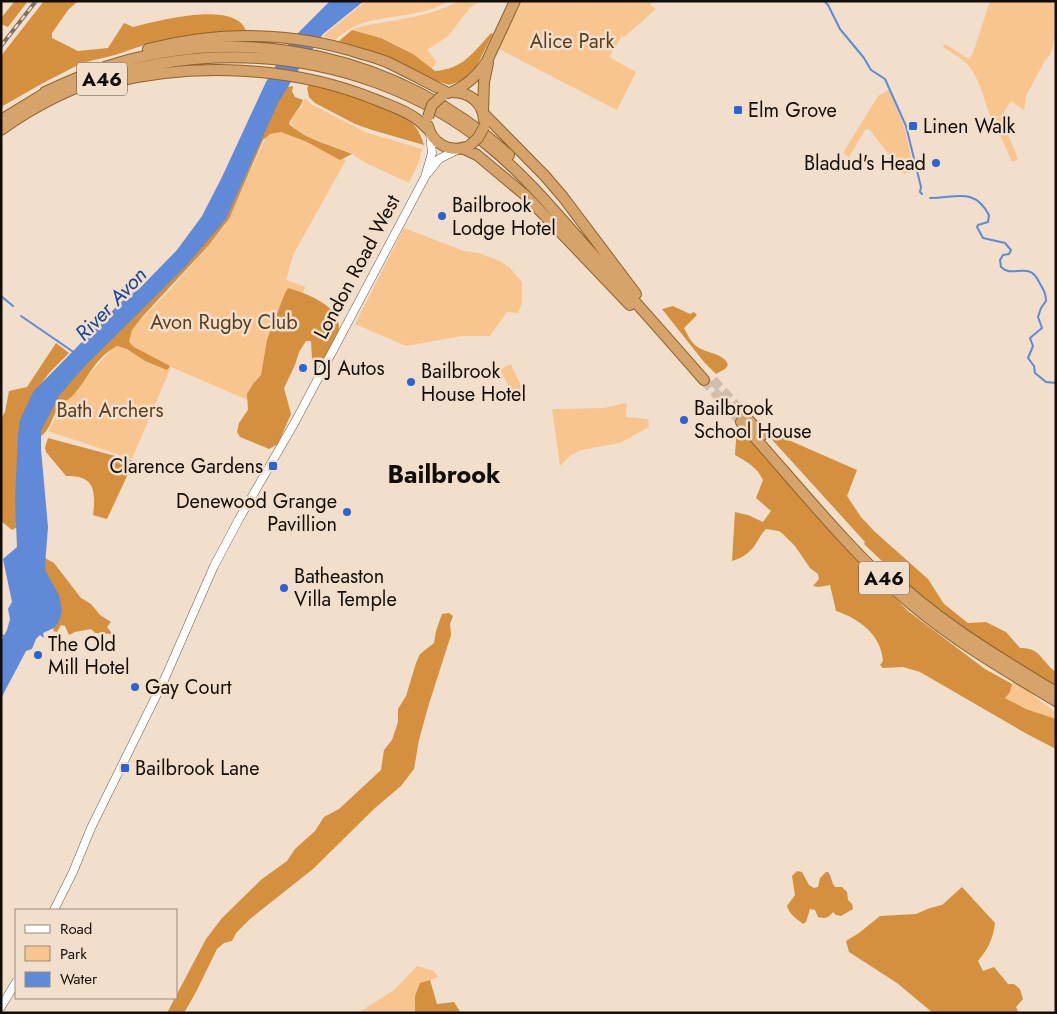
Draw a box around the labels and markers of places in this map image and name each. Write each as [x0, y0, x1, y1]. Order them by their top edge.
place label: Elm Grove [748, 96, 837, 125]
marker: Elm Grove [732, 104, 744, 116]
place label: Linen Walk [923, 112, 1016, 141]
marker: Linen Walk [907, 120, 919, 132]
place label: Bladud's Head [804, 149, 926, 178]
marker: Bladud's Head [930, 157, 942, 169]
place label: Bailbrook Lodge Hotel [452, 191, 556, 243]
marker: Bailbrook Lodge Hotel [436, 210, 448, 222]
place label: DJ Autos [313, 354, 384, 383]
place label: Bailbrook House Hotel [421, 357, 526, 409]
marker: DJ Autos [297, 362, 309, 374]
marker: Bailbrook House Hotel [405, 376, 417, 388]
place label: Bailbrook School House [694, 394, 812, 446]
marker: Bailbrook School House [678, 414, 690, 426]
place label: Clarence Gardens [110, 452, 263, 481]
marker: Clarence Gardens [267, 460, 279, 472]
place label: Denewood Grange Pavillion [176, 487, 337, 539]
marker: Denewood Grange Pavillion [341, 506, 353, 518]
place label: Batheaston Villa Temple [294, 562, 397, 614]
marker: Batheaston Villa Temple [278, 582, 290, 594]
place label: The Old Mill Hotel [48, 630, 130, 682]
marker: The Old Mill Hotel [32, 649, 44, 661]
place label: Gay Court [145, 673, 232, 702]
marker: Gay Court [129, 681, 141, 693]
place label: Bailbrook Lane [135, 754, 260, 783]
marker: Bailbrook Lane [119, 762, 131, 774]

